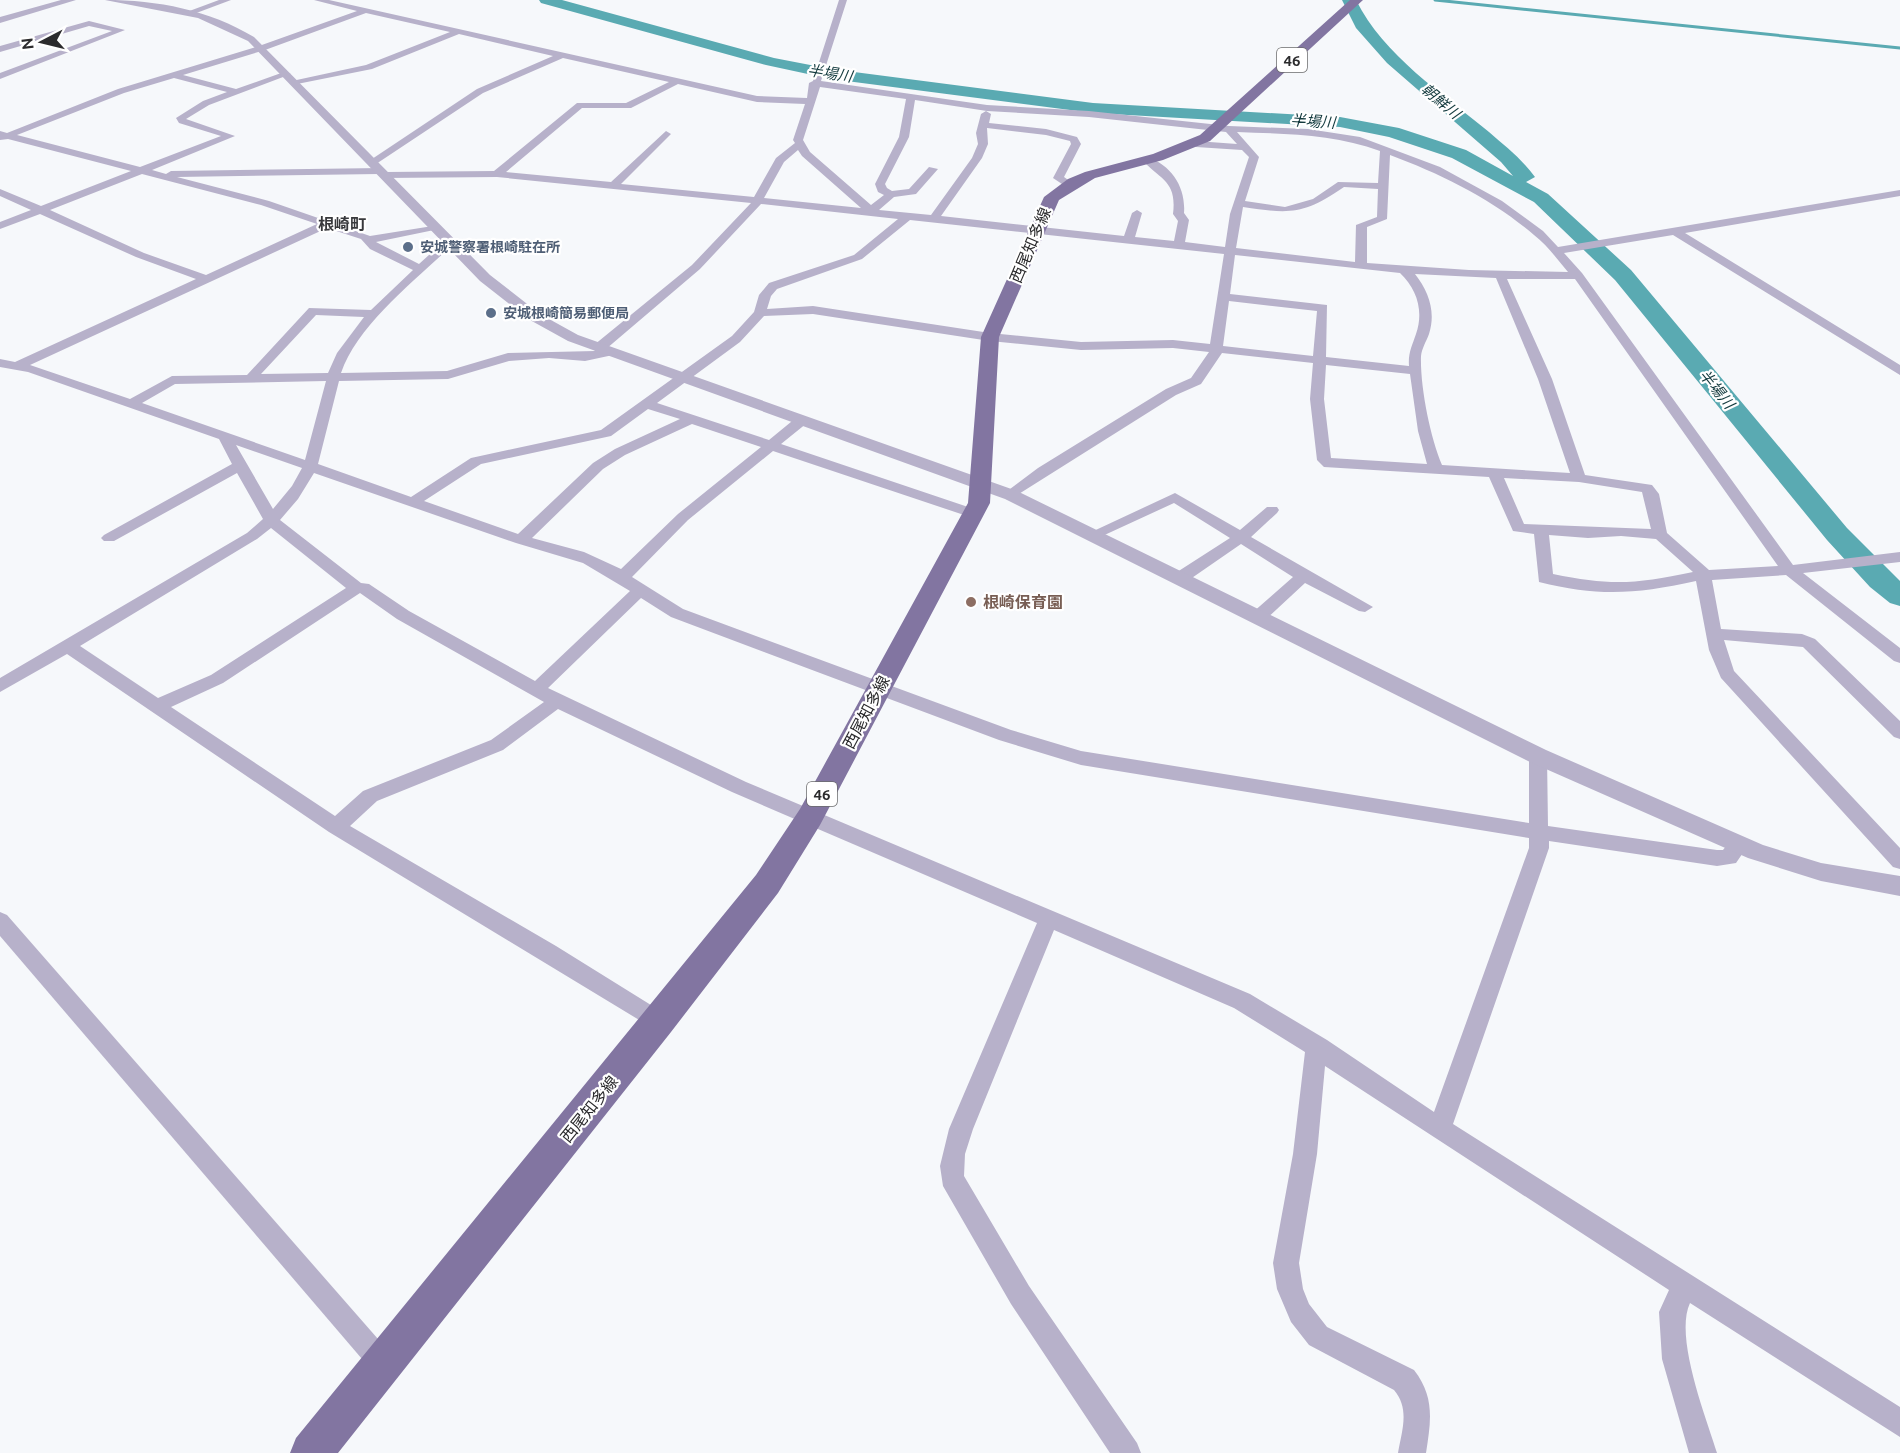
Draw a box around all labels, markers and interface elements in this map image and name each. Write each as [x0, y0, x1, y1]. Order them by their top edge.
north arrow [12, 12, 72, 72]
text: N [17, 37, 37, 51]
road number: 46 [1277, 48, 1307, 72]
water label: 半場川 [806, 61, 856, 85]
water label: 朝鮮川 [1418, 80, 1465, 123]
water label: 半場川 [1290, 111, 1338, 131]
street label: 西尾知多線 [1006, 205, 1054, 285]
district label: 根崎町 [318, 215, 366, 233]
place label: 安城警察署根崎駐在所 [420, 239, 560, 255]
marker: 安城警察署根崎駐在所 [401, 240, 415, 254]
place label: 安城根崎簡易郵便局 [503, 305, 629, 321]
marker: 安城根崎簡易郵便局 [484, 306, 498, 320]
water label: 半場川 [1696, 366, 1739, 413]
place label: 根崎保育園 [983, 593, 1063, 611]
marker: 根崎保育園 [964, 595, 978, 609]
street label: 西尾知多線 [839, 672, 893, 752]
road number: 46 [807, 782, 837, 806]
street label: 西尾知多線 [557, 1072, 621, 1146]

